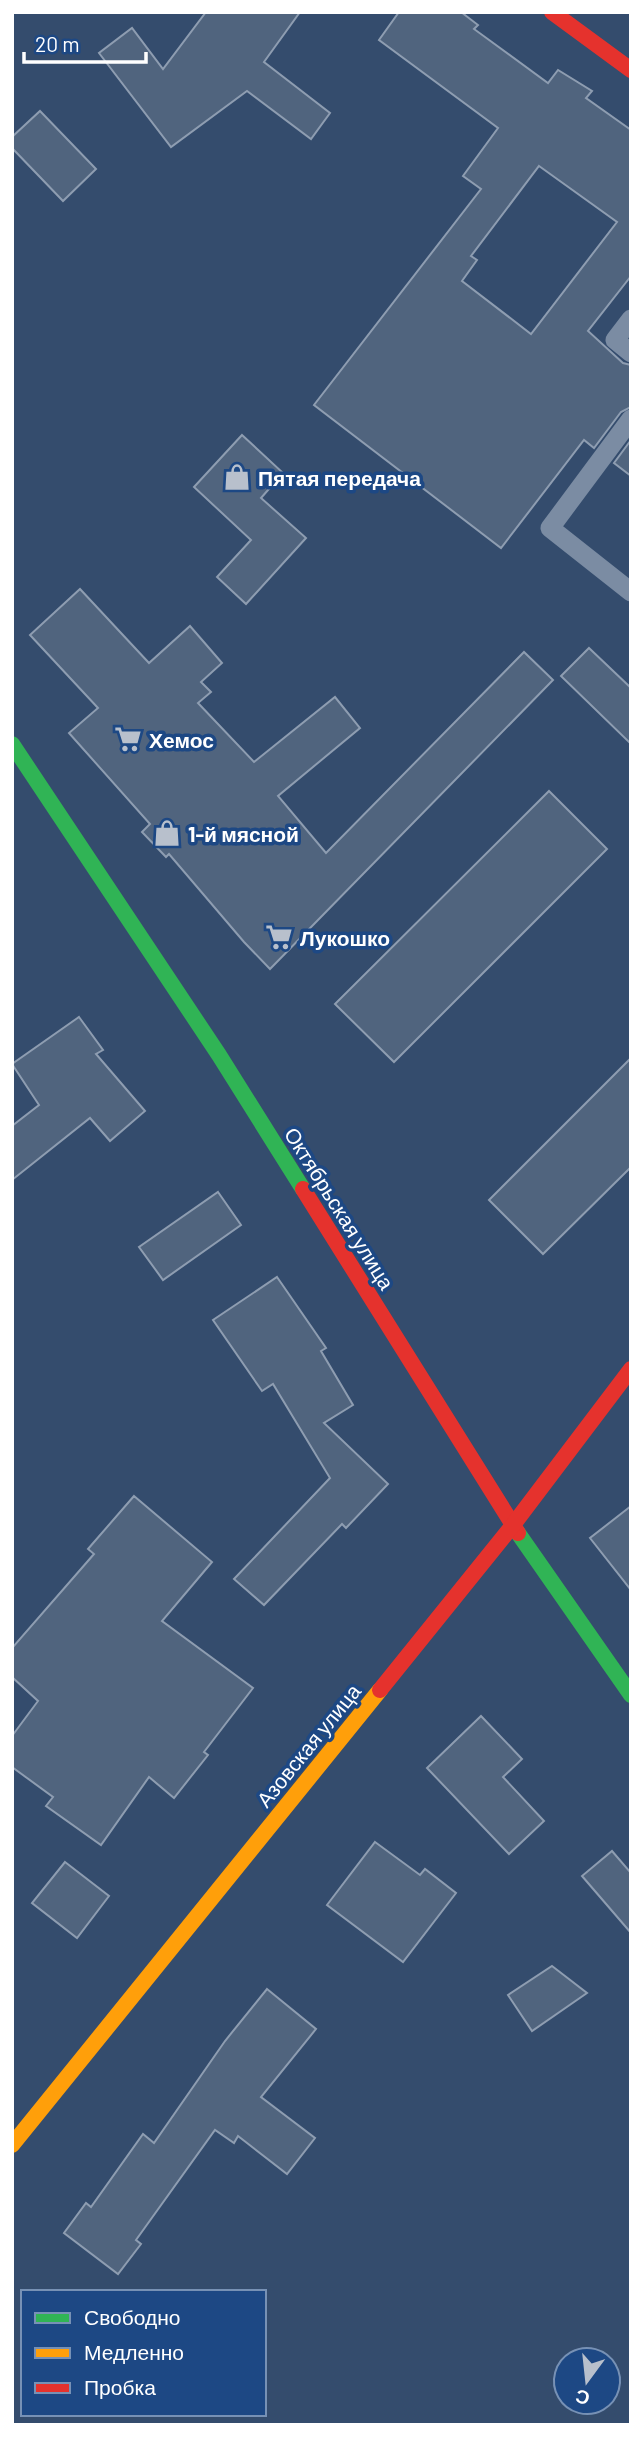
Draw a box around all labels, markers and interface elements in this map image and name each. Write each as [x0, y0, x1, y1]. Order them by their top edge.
scale bar [24, 21, 147, 65]
text: 20 m [35, 31, 80, 56]
shop icon: Пятая передача [222, 462, 252, 492]
place label: Пятая передача [258, 465, 421, 490]
supermarket icon: Хемос [113, 724, 143, 754]
place label: Хемос [149, 727, 214, 752]
shop icon: 1-й мясной [152, 818, 182, 848]
place label: 1-й мясной [188, 821, 299, 846]
supermarket icon: Лукошко [264, 922, 294, 952]
place label: Лукошко [300, 925, 390, 950]
street label: Октябрьская улица [280, 1122, 400, 1294]
street label: Азовская улица [251, 1678, 365, 1812]
legend [21, 2290, 266, 2416]
text: Свободно [84, 2304, 181, 2329]
text: Медленно [84, 2339, 184, 2364]
north arrow [552, 2346, 622, 2416]
text: Пробка [84, 2374, 156, 2399]
text: С [573, 2385, 592, 2411]

